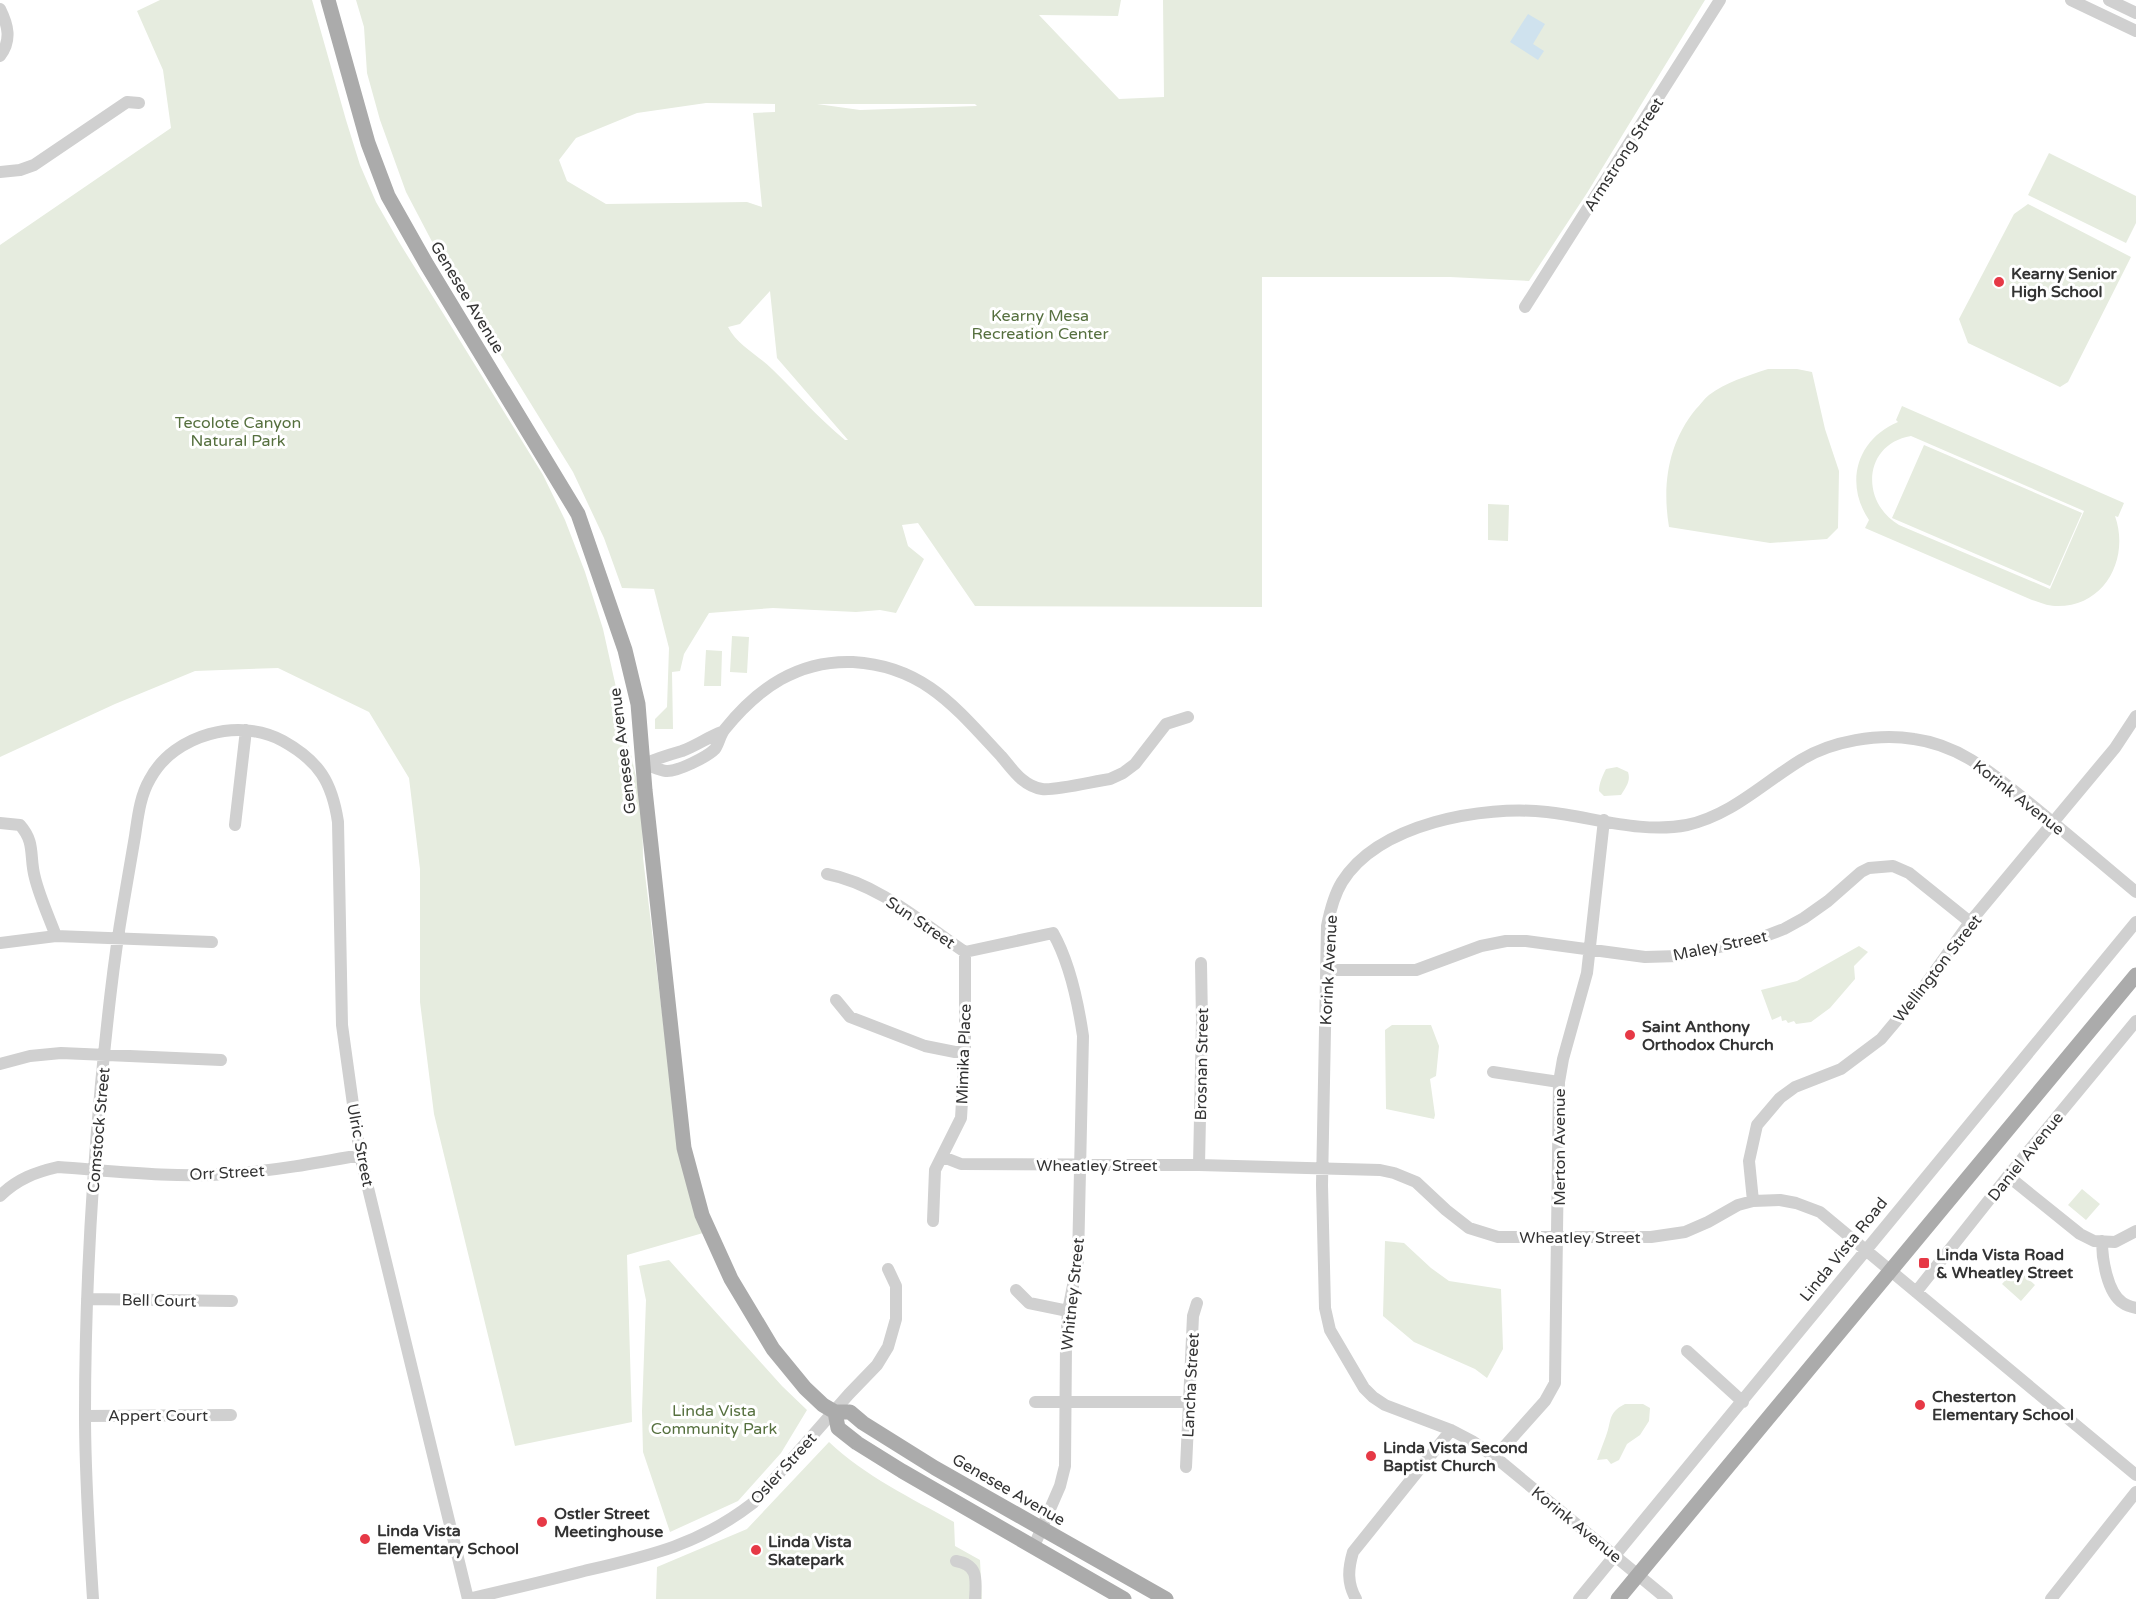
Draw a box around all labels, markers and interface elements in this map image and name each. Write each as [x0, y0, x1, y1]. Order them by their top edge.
street label: Armstrong Street [1580, 94, 1668, 215]
street label: Genesee Avenue [426, 238, 508, 357]
place label: Kearny Senior High School [2011, 264, 2118, 302]
marker: Kearny Senior High School [1992, 275, 2006, 289]
park label: Kearny Mesa Recreation Center [971, 306, 1109, 344]
park label: Tecolote Canyon Natural Park [175, 413, 301, 451]
street label: Genesee Avenue [605, 687, 641, 815]
street label: Korink Avenue [1969, 756, 2068, 840]
street label: Sun Street [882, 892, 959, 953]
street label: Wellington Street [1889, 911, 1986, 1027]
street label: Korink Avenue [1316, 914, 1342, 1026]
street label: Maley Street [1671, 926, 1769, 966]
street label: Mimika Place [952, 1003, 976, 1105]
street label: Brosnan Street [1191, 1008, 1213, 1121]
place label: Saint Anthony Orthodox Church [1642, 1017, 1774, 1055]
marker: Saint Anthony Orthodox Church [1623, 1028, 1637, 1042]
street label: Comstock Street [84, 1067, 114, 1194]
street label: Merton Avenue [1550, 1088, 1570, 1206]
street label: Ulric Street [342, 1102, 378, 1189]
street label: Daniel Avenue [1984, 1108, 2068, 1205]
street label: Wheatley Street [1036, 1156, 1158, 1176]
street label: Orr Street [189, 1161, 265, 1185]
street label: Linda Vista Road [1796, 1194, 1892, 1306]
street label: Wheatley Street [1519, 1228, 1641, 1248]
street label: Whitney Street [1057, 1237, 1089, 1351]
place label: Linda Vista Road & Wheatley Street [1936, 1245, 2074, 1283]
marker: Linda Vista Road & Wheatley Street [1917, 1256, 1931, 1270]
street label: Bell Court [121, 1290, 197, 1312]
street label: Lancha Street [1178, 1332, 1204, 1438]
place label: Chesterton Elementary School [1932, 1387, 2074, 1425]
marker: Chesterton Elementary School [1913, 1398, 1927, 1412]
park label: Linda Vista Community Park [651, 1401, 777, 1439]
street label: Appert Court [108, 1406, 208, 1426]
street label: Osler Street [746, 1429, 821, 1509]
place label: Linda Vista Second Baptist Church [1383, 1438, 1528, 1476]
street label: Genesee Avenue [948, 1449, 1069, 1530]
marker: Linda Vista Second Baptist Church [1364, 1449, 1378, 1463]
street label: Korink Avenue [1527, 1482, 1626, 1567]
place label: Ostler Street Meetinghouse [554, 1504, 663, 1542]
marker: Ostler Street Meetinghouse [535, 1515, 549, 1529]
place label: Linda Vista Elementary School [377, 1521, 519, 1559]
marker: Linda Vista Elementary School [358, 1532, 372, 1546]
place label: Linda Vista Skatepark [768, 1532, 852, 1570]
marker: Linda Vista Skatepark [749, 1543, 763, 1557]

